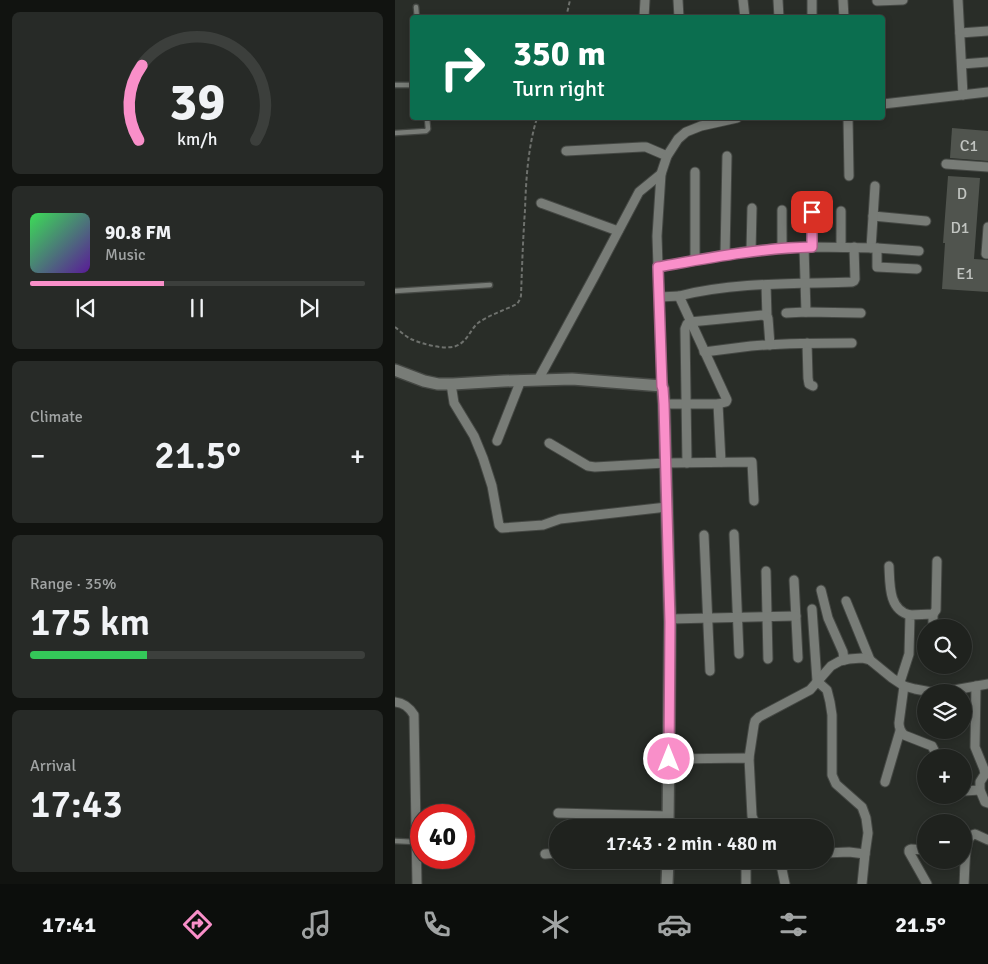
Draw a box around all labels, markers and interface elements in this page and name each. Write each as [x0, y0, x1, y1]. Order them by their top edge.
text: 350 m [513, 32, 606, 75]
icon: right [430, 35, 495, 100]
text: 39 [169, 70, 226, 134]
text: Turn right [513, 75, 605, 102]
text: km/h [177, 128, 218, 150]
house number: C1 [960, 136, 978, 156]
house number: D [957, 184, 967, 204]
pin [791, 191, 833, 233]
icon: arrive [798, 198, 826, 226]
house number: D1 [950, 218, 970, 238]
text: 90.8 FM [105, 221, 171, 245]
text: Music [105, 245, 146, 265]
house number: E1 [956, 264, 974, 284]
icon: previous [72, 294, 100, 322]
icon: pause [183, 294, 211, 322]
icon: next [295, 294, 323, 322]
text: Climate [30, 407, 83, 427]
text: 21.5° [154, 432, 241, 479]
text: − [30, 439, 45, 473]
text: + [350, 439, 365, 473]
text: Range · 35% [30, 574, 116, 594]
text: 175 km [30, 599, 150, 646]
map controls [917, 619, 972, 869]
button: search [917, 619, 972, 674]
button: layers [917, 684, 972, 739]
position arrow [642, 732, 694, 784]
button: + [917, 749, 972, 804]
text: Arrival [30, 756, 76, 776]
text: 17:43 [30, 781, 123, 828]
speed limit sign: 40 [410, 804, 475, 869]
button: − [917, 814, 972, 869]
text: 17:43 · 2 min · 480 m [606, 832, 777, 856]
icon: directions [180, 907, 215, 942]
icon: music [299, 907, 334, 942]
icon: phone [419, 907, 454, 942]
icon: climate [538, 907, 573, 942]
icon: car [657, 907, 692, 942]
icon: filters [776, 907, 811, 942]
text: 17:41 [42, 911, 96, 938]
text: 21.5° [895, 911, 946, 938]

